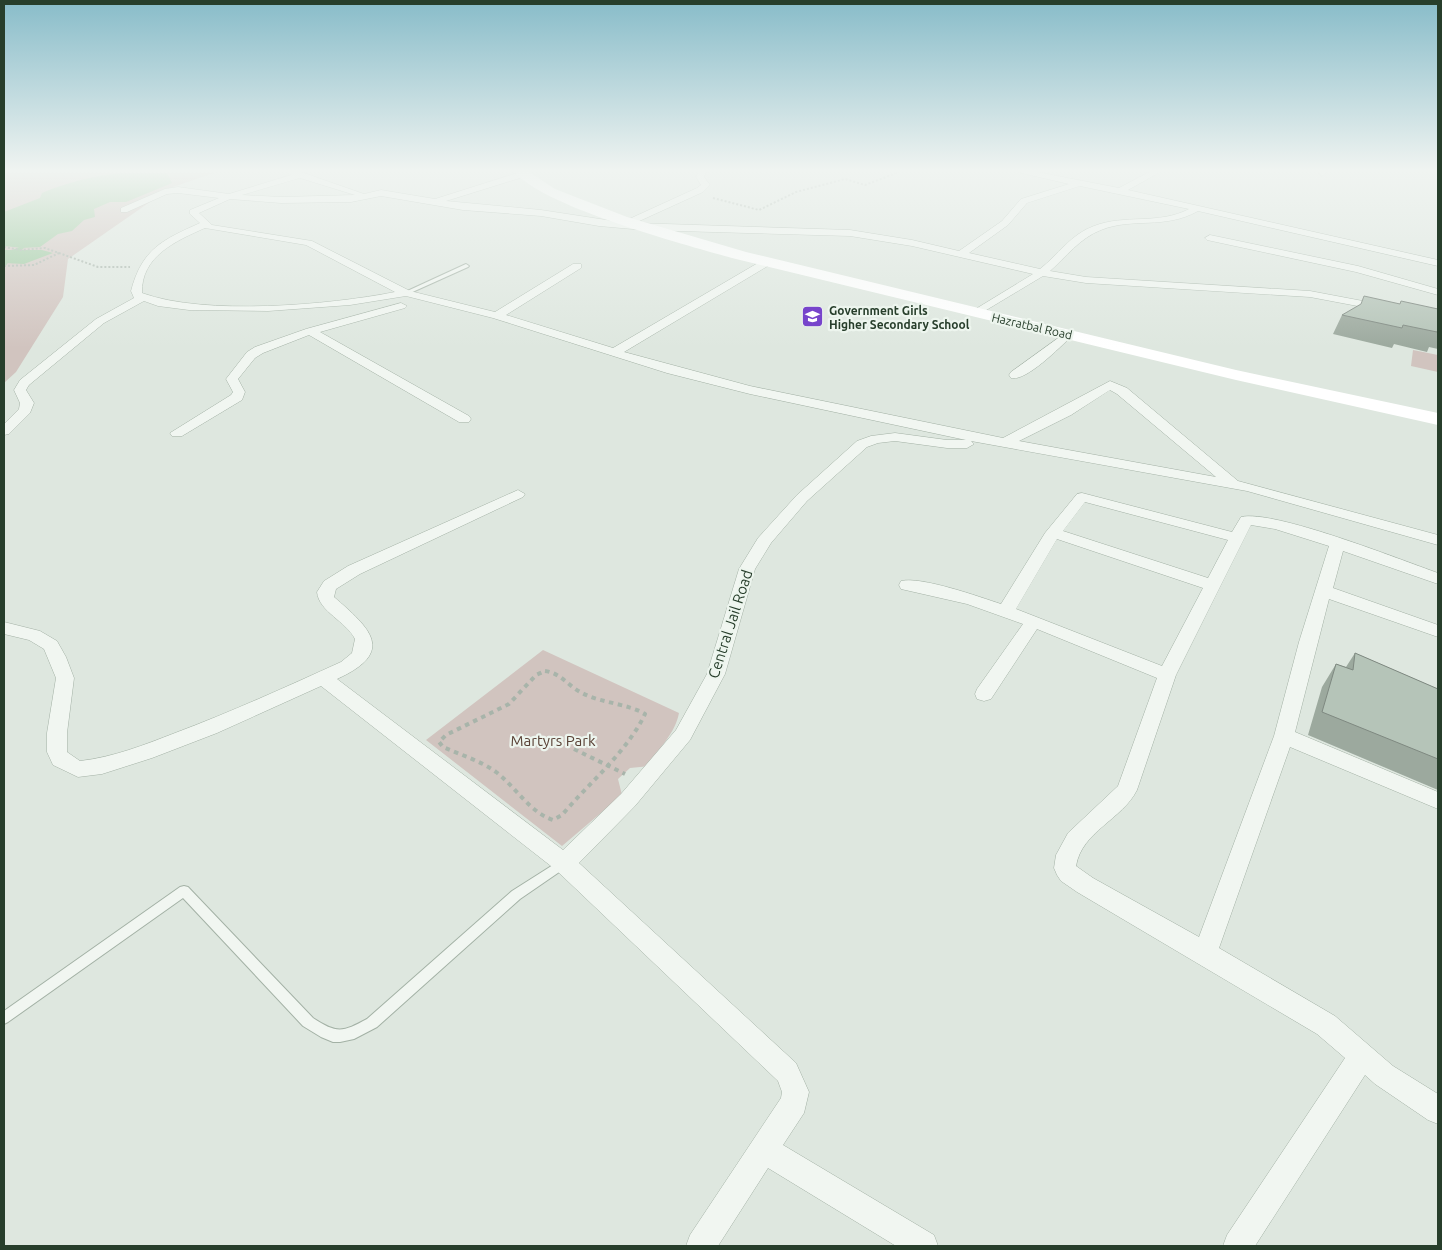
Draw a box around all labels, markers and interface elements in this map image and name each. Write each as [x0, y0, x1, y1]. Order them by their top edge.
place label: Government Girls Higher Secondary School [829, 304, 970, 331]
school or university icon: Government Girls Higher Secondary School [801, 305, 825, 329]
street label: Hazratbal Road [990, 310, 1074, 342]
street label: Central Jail Road [704, 567, 756, 681]
park label: Martyrs Park [510, 732, 596, 749]

